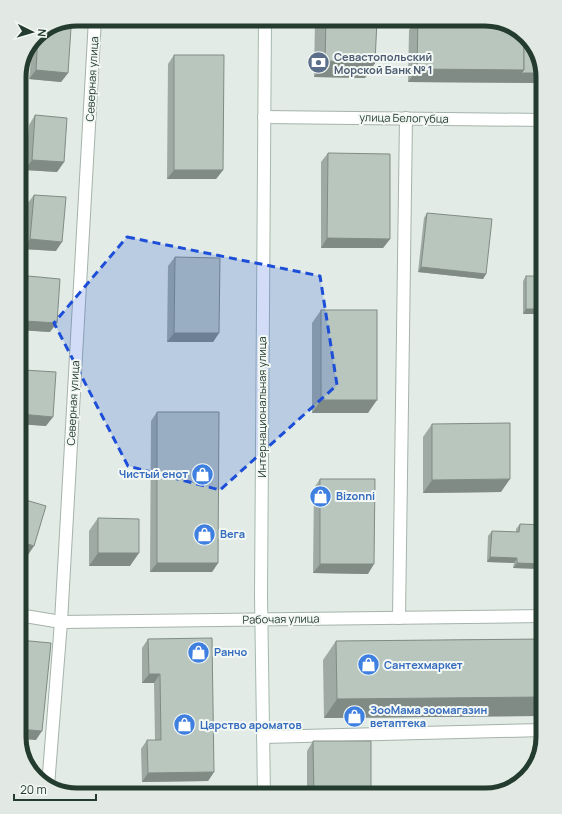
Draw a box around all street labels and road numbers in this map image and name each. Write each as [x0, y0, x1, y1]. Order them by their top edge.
street label: Северная улица [82, 36, 101, 122]
street label: улица Белогубца [359, 109, 449, 126]
street label: Интернациональная улица [254, 336, 269, 478]
street label: Северная улица [63, 360, 82, 446]
street label: Рабочая улица [242, 610, 320, 627]

